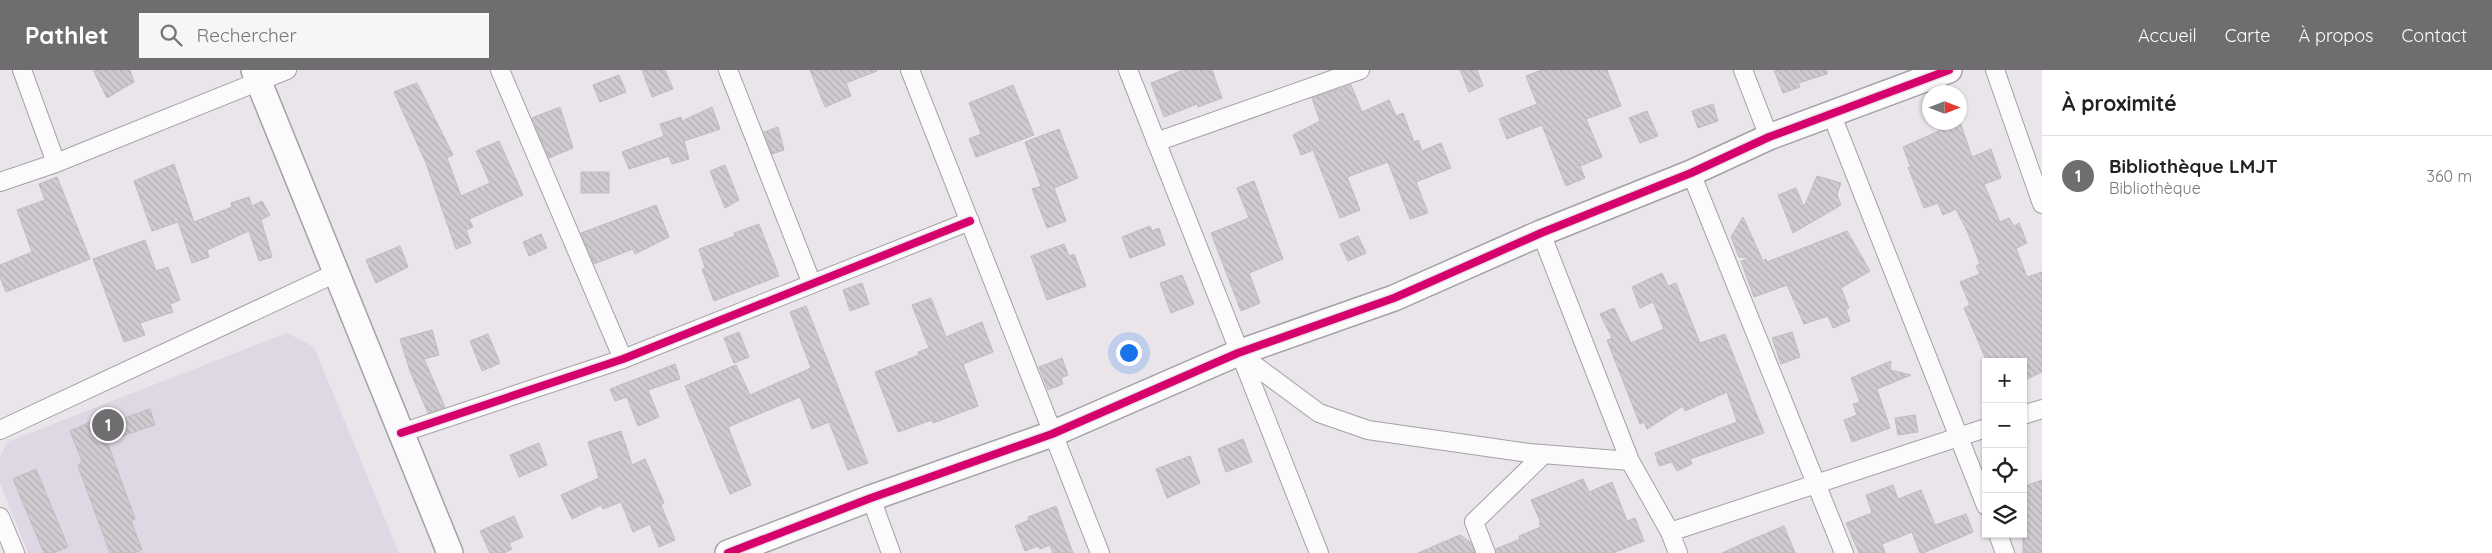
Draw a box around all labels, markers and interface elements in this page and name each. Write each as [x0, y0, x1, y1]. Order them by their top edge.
search box [139, 13, 489, 58]
text: Pathlet [25, 20, 109, 50]
icon: search [157, 21, 185, 49]
text: Rechercher [197, 23, 297, 47]
text: Accueil [2138, 24, 2197, 47]
text: Carte [2225, 24, 2270, 47]
text: À propos [2298, 24, 2374, 47]
text: Contact [2402, 24, 2467, 47]
north arrow [1922, 85, 1967, 130]
text: À proximité [2062, 90, 2177, 116]
text: Bibliothèque LMJT [2109, 154, 2278, 178]
text: 1 [2075, 166, 2081, 186]
text: 360 m [2427, 166, 2472, 186]
text: Bibliothèque [2109, 178, 2201, 198]
your location [1116, 340, 1142, 366]
map controls [1982, 358, 2027, 538]
button: + [1982, 358, 2027, 403]
button: − [1982, 403, 2027, 448]
pin: 1 [92, 406, 124, 444]
button: locate [1982, 448, 2027, 493]
button: layers [1982, 493, 2027, 538]

